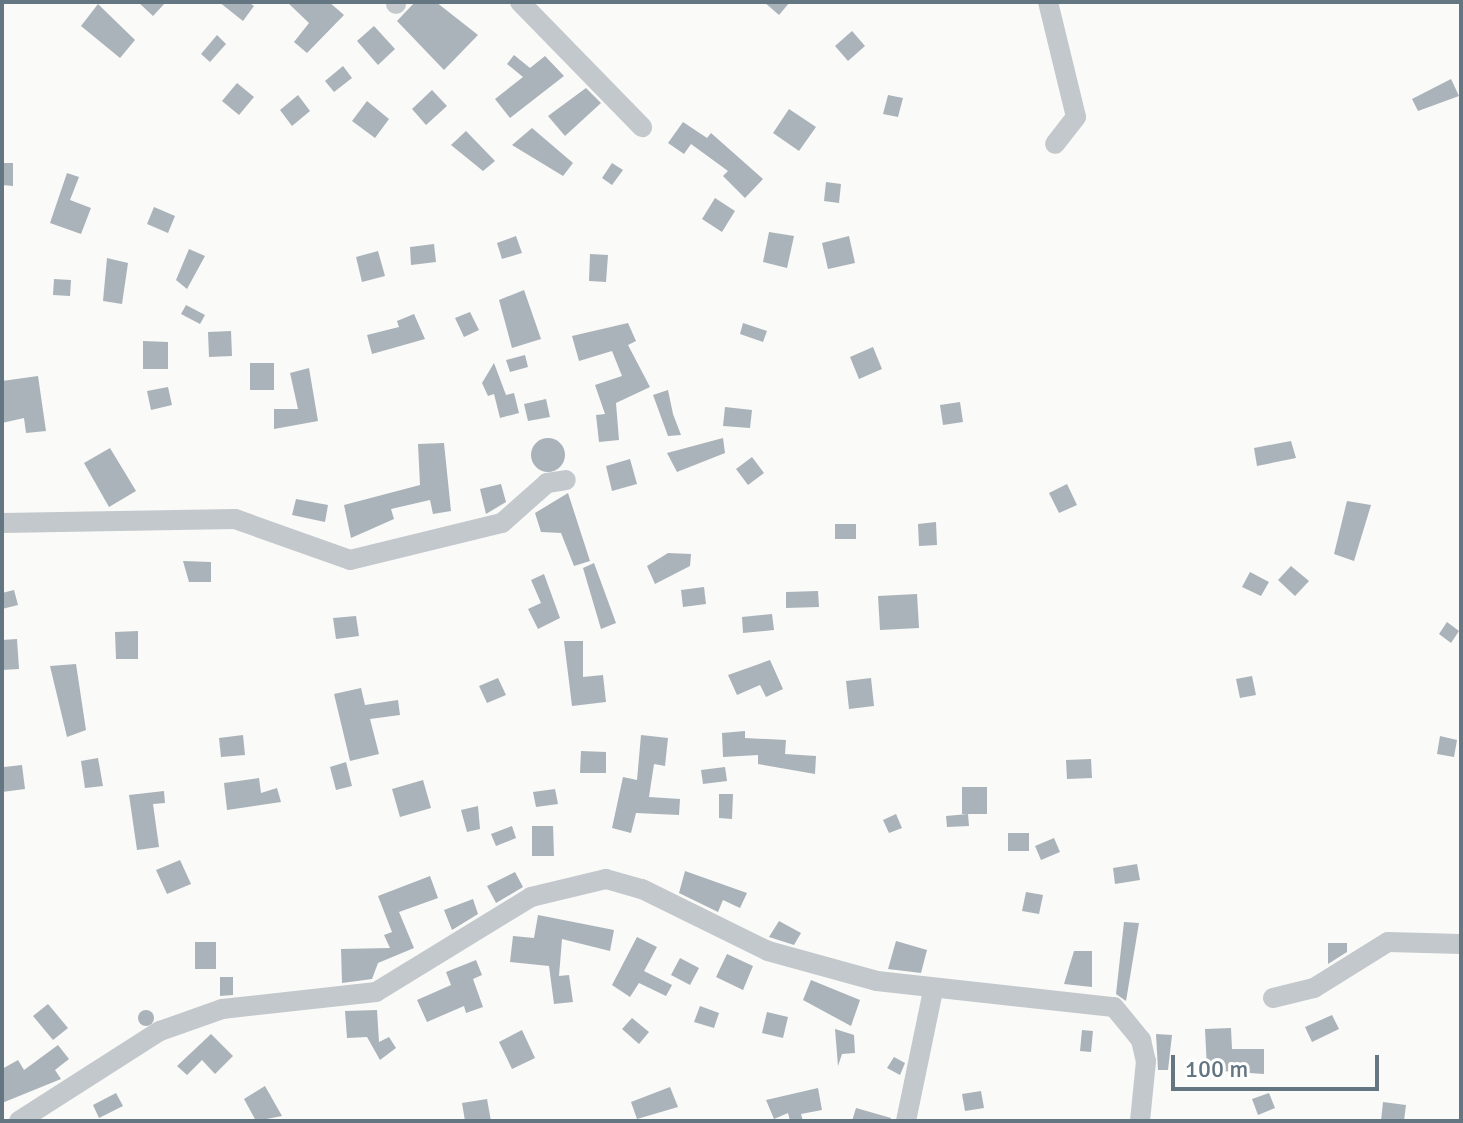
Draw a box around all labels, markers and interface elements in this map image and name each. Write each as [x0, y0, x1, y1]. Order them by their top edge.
scale bar [1175, 1039, 1383, 1089]
text: 100 m [1185, 1054, 1248, 1084]

